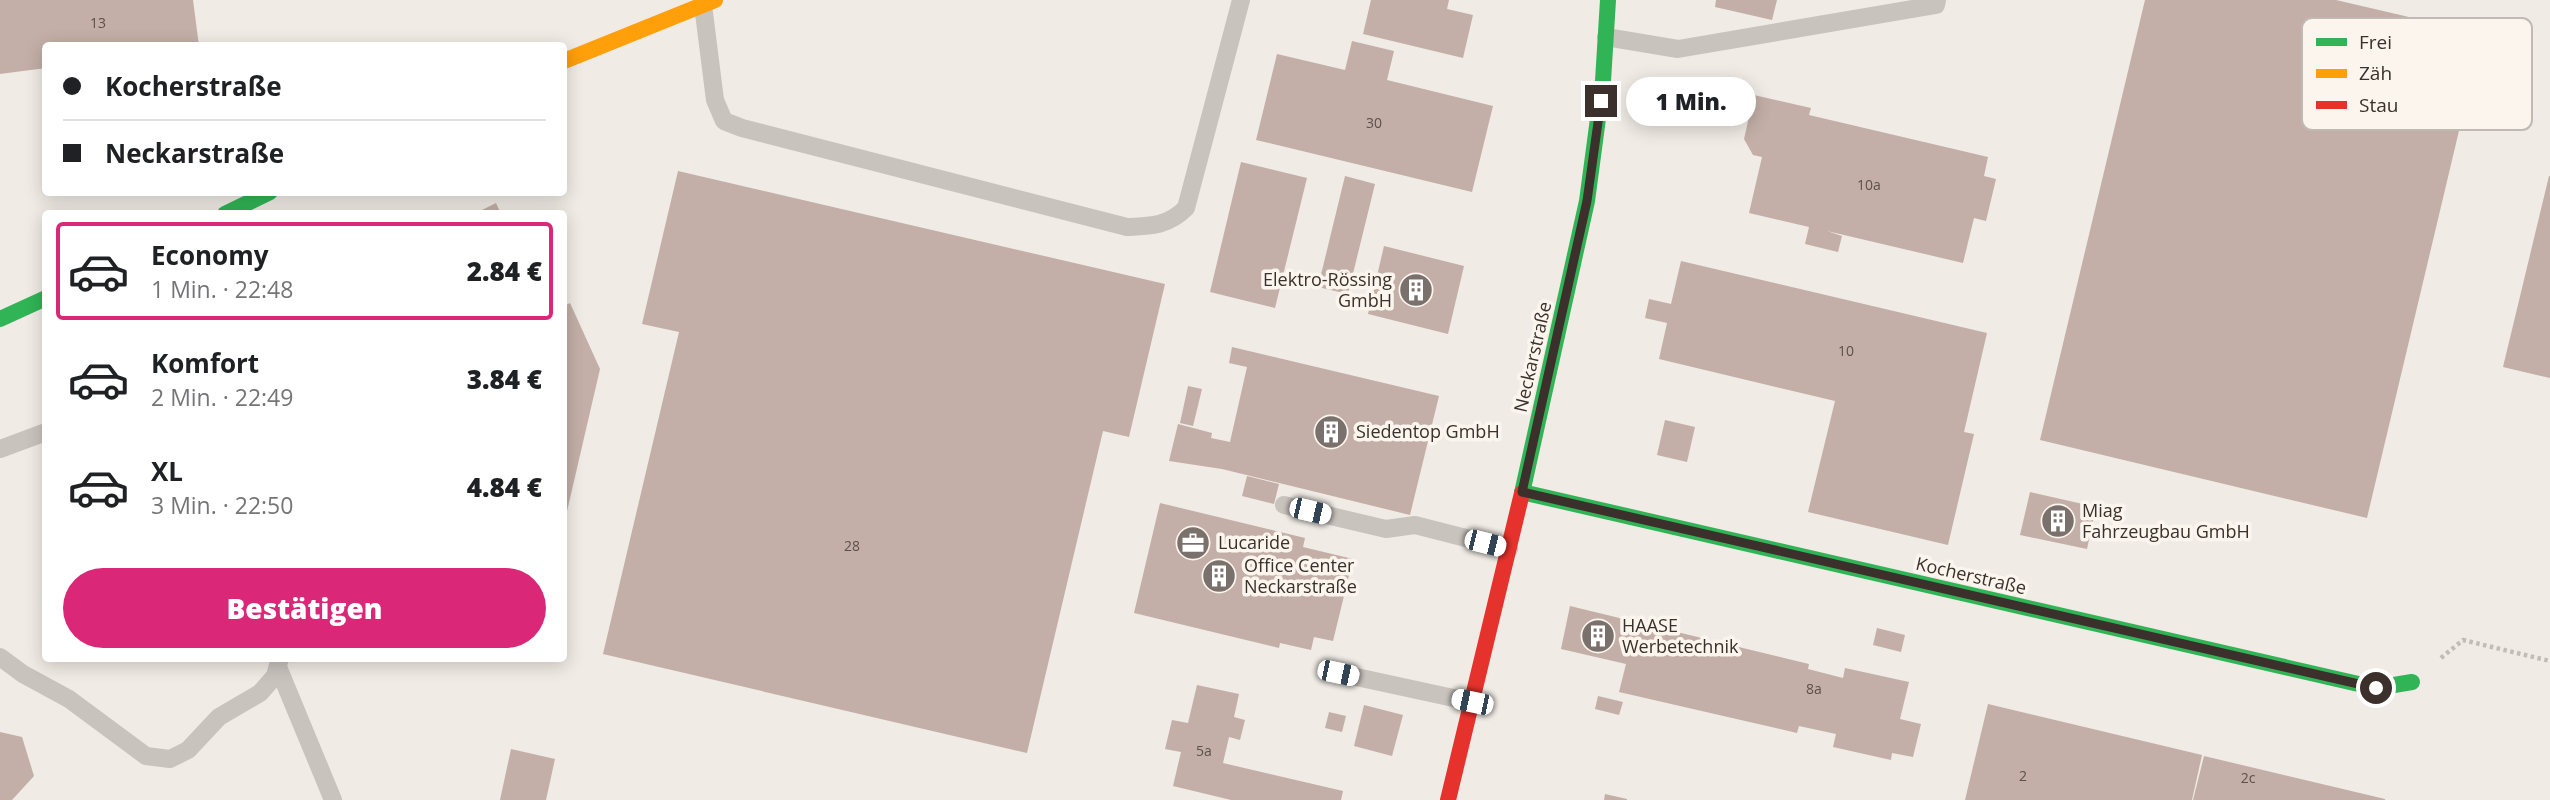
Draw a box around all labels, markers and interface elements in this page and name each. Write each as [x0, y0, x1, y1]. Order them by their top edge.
house number: 13 [90, 13, 106, 32]
legend [2302, 18, 2532, 130]
text: Frei [2359, 29, 2392, 55]
text: Zäh [2359, 60, 2392, 86]
text: Kocherstraße [105, 68, 282, 104]
callout: 1 Min. [1626, 76, 1755, 126]
route end [1585, 85, 1617, 117]
text: 1 Min. [1655, 85, 1727, 117]
text: Stau [2359, 92, 2398, 118]
house number: 30 [1366, 113, 1382, 132]
text: Neckarstraße [105, 135, 284, 171]
house number: 10a [1857, 175, 1881, 194]
text: Economy [151, 237, 269, 273]
icon: car [67, 240, 130, 303]
text: 2.84 € [467, 253, 542, 289]
place label: Elektro-Rössing GmbH [1263, 267, 1392, 312]
building icon: Elektro-Rössing GmbH [1397, 271, 1435, 309]
text: 1 Min. · 22:48 [151, 273, 293, 305]
street label: Neckarstraße [1508, 299, 1556, 414]
house number: 10 [1838, 341, 1854, 360]
text: Komfort [151, 345, 259, 381]
icon: car [67, 348, 130, 411]
text: 3.84 € [467, 361, 542, 397]
text: 2 Min. · 22:49 [151, 381, 293, 413]
building icon: Siedentop GmbH [1312, 413, 1350, 451]
place label: Siedentop GmbH [1356, 419, 1500, 443]
text: XL [151, 453, 183, 489]
icon: car [67, 456, 130, 519]
text: 4.84 € [467, 469, 542, 505]
text: 3 Min. · 22:50 [151, 489, 293, 521]
car [1288, 496, 1333, 526]
place label: Miag Fahrzeugbau GmbH [2082, 498, 2250, 543]
building icon: Miag Fahrzeugbau GmbH [2039, 502, 2077, 540]
office icon: Lucaride [1174, 524, 1212, 562]
car [1463, 528, 1508, 558]
place label: Lucaride [1218, 530, 1290, 554]
house number: 28 [844, 536, 860, 555]
street label: Kocherstraße [1914, 551, 2029, 599]
place label: Office Center Neckarstraße [1244, 553, 1357, 598]
building icon: Office Center Neckarstraße [1200, 557, 1238, 595]
button: Bestätigen [63, 568, 546, 648]
place label: HAASE Werbetechnik [1622, 613, 1739, 658]
building icon: HAASE Werbetechnik [1579, 617, 1617, 655]
car [1316, 658, 1361, 688]
route start [2360, 672, 2392, 704]
house number: 8a [1806, 679, 1822, 698]
car [1450, 687, 1495, 717]
house number: 5a [1196, 741, 1212, 760]
house number: 2 [2019, 766, 2027, 785]
house number: 2c [2241, 768, 2256, 787]

